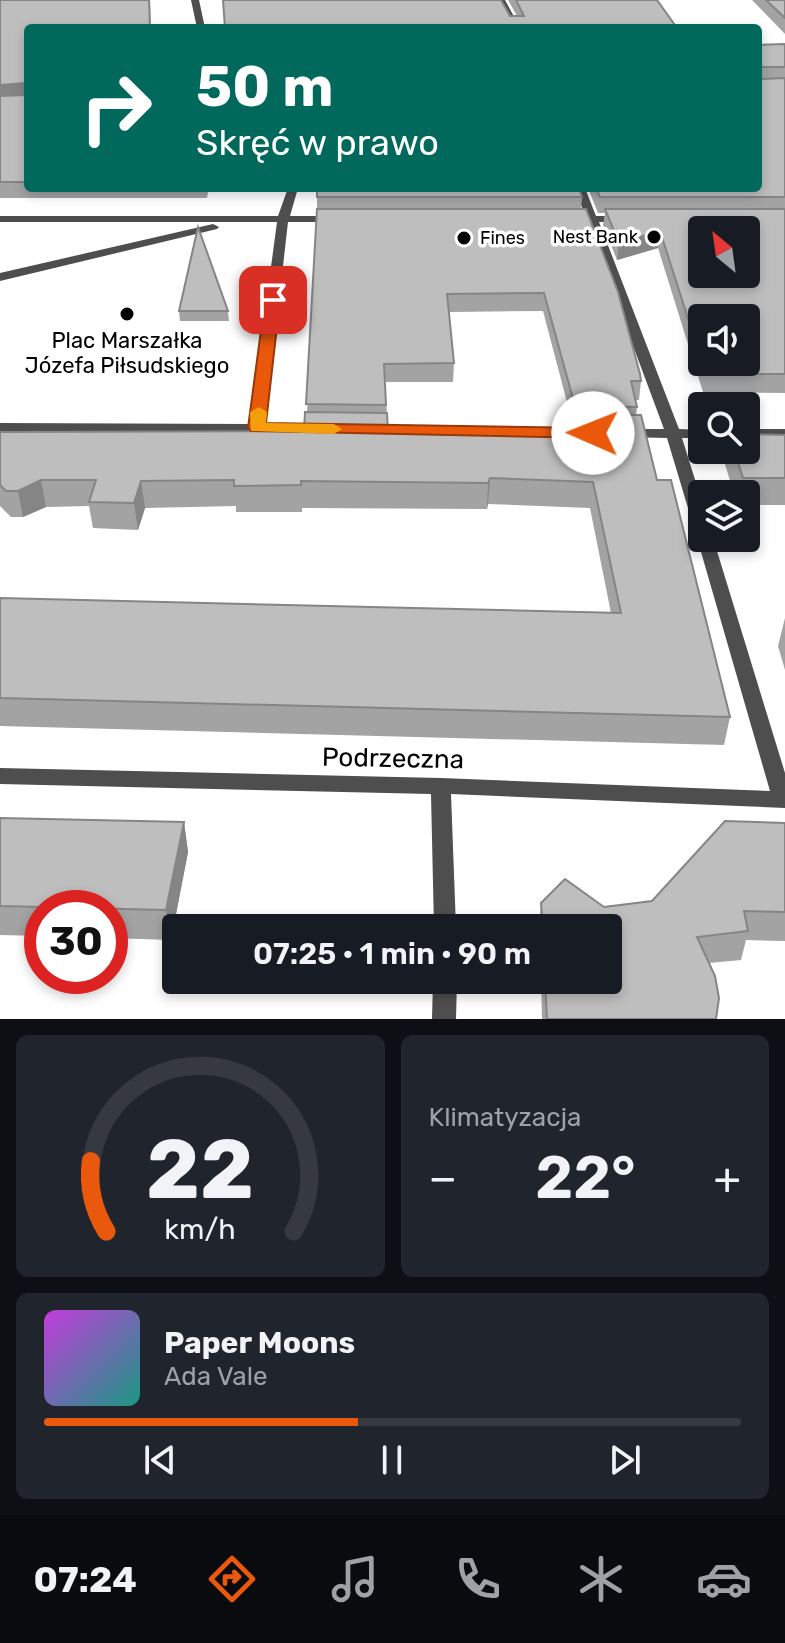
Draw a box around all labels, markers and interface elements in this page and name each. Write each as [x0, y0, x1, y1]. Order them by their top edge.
text: 50 m [196, 54, 333, 120]
icon: right [64, 56, 168, 160]
text: Skręć w prawo [196, 121, 439, 164]
north arrow [688, 216, 760, 288]
map controls [688, 216, 760, 552]
place label: Nest Bank [553, 226, 639, 248]
place label: Fines [480, 227, 525, 249]
marker: Nest Bank [645, 228, 663, 246]
marker: Fines [455, 229, 473, 247]
pin [239, 266, 307, 334]
icon: arrive [251, 278, 295, 322]
button: sound [688, 304, 760, 376]
marker: Plac Marszałka Józefa Piłsudskiego [118, 305, 136, 323]
place label: Plac Marszałka Józefa Piłsudskiego [25, 327, 229, 379]
position arrow [551, 391, 635, 475]
button: search [688, 392, 760, 464]
button: layers [688, 480, 760, 552]
street label: Podrzeczna [322, 742, 464, 775]
speed limit sign: 30 [24, 890, 128, 994]
text: 07:25 · 1 min · 90 m [253, 936, 531, 972]
text: Klimatyzacja [429, 1102, 581, 1133]
text: 22 [146, 1120, 254, 1219]
text: 22° [535, 1142, 636, 1213]
text: − [429, 1152, 457, 1204]
text: + [714, 1152, 741, 1204]
text: km/h [165, 1212, 236, 1246]
text: Paper Moons [164, 1325, 355, 1361]
text: Ada Vale [164, 1361, 268, 1392]
icon: previous [138, 1438, 182, 1482]
icon: pause [370, 1438, 414, 1482]
icon: next [603, 1438, 647, 1482]
icon: directions [204, 1551, 260, 1607]
icon: music [327, 1551, 383, 1607]
icon: phone [450, 1551, 506, 1607]
icon: climate [573, 1551, 629, 1607]
icon: car [696, 1551, 752, 1607]
text: 07:24 [33, 1558, 137, 1601]

